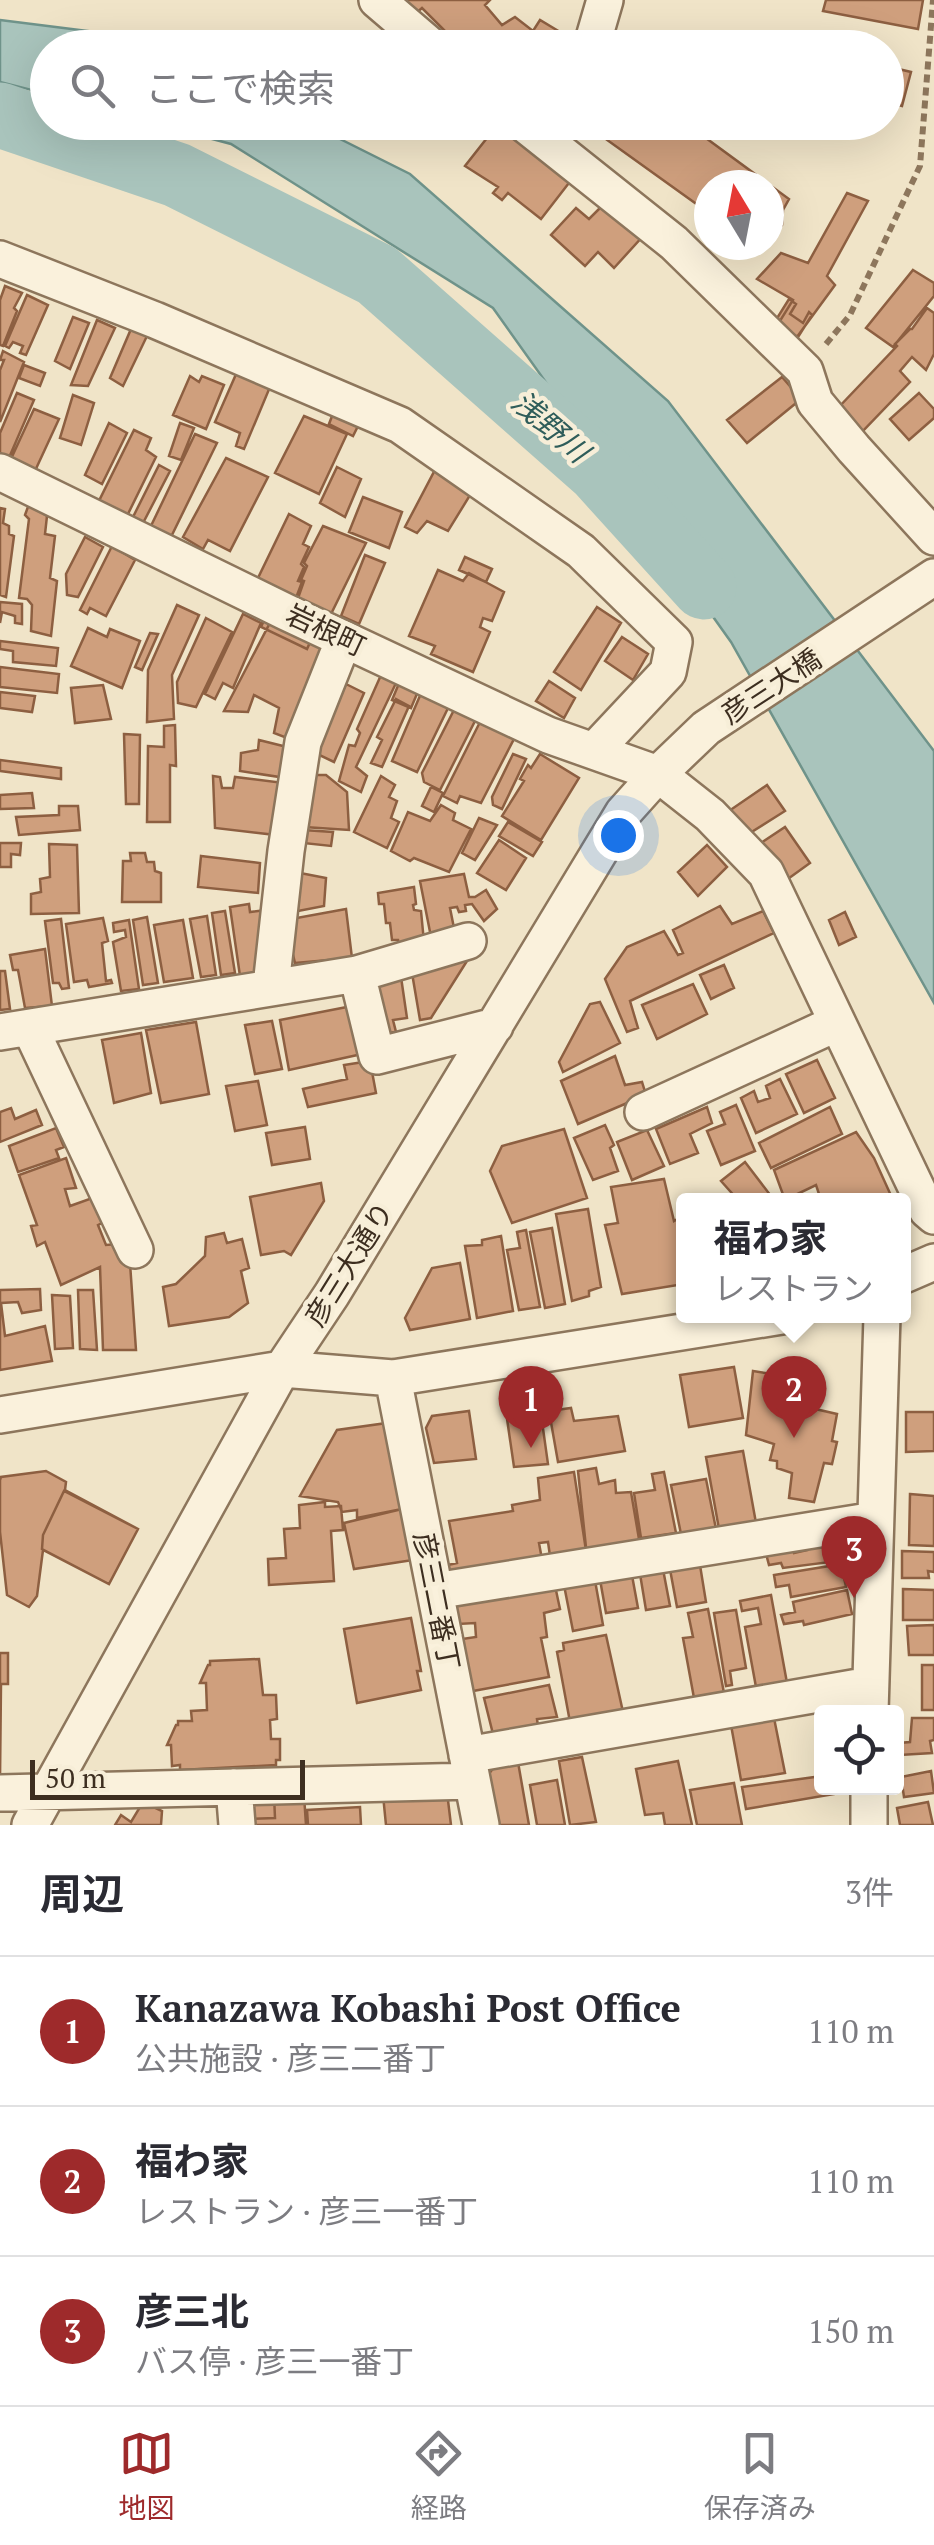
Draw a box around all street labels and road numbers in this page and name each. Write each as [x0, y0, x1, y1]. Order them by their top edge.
street label: 岩根町 [280, 595, 372, 664]
street label: 彦三大橋 [714, 640, 828, 732]
street label: 彦三大通り [296, 1195, 401, 1333]
street label: 彦三二番丁 [406, 1529, 469, 1673]

